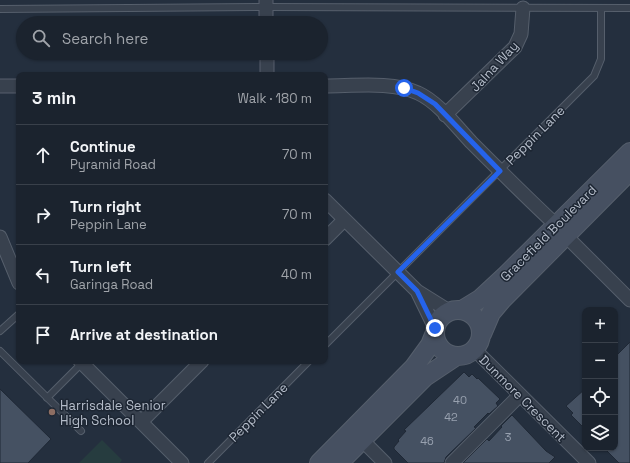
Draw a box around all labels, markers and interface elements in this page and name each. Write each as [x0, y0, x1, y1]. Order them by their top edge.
search box [16, 16, 328, 60]
icon: search [30, 27, 52, 49]
text: Search here [62, 29, 148, 48]
street label: Jalna Way [467, 37, 522, 95]
route start [395, 79, 413, 97]
text: 3 min [32, 87, 76, 109]
text: Walk · 180 m [238, 90, 312, 107]
street label: Peppin Lane [502, 102, 569, 169]
text: Continue [70, 137, 136, 156]
icon: ahead [32, 144, 54, 166]
text: 70 m [282, 146, 312, 163]
text: Pyramid Road [70, 156, 156, 173]
street label: Gracefield Boulevard [497, 182, 600, 285]
text: Turn right [70, 197, 141, 216]
icon: right [32, 204, 54, 226]
text: 70 m [282, 206, 312, 223]
text: Peppin Lane [70, 216, 147, 233]
text: Turn left [70, 257, 132, 276]
icon: left [32, 264, 54, 286]
text: 40 m [281, 266, 312, 283]
text: Garinga Road [70, 276, 153, 293]
map controls [582, 307, 618, 451]
button: + [582, 307, 618, 343]
route end [426, 319, 444, 337]
icon: arrive [32, 324, 54, 346]
text: Arrive at destination [70, 325, 218, 344]
button: − [582, 343, 618, 379]
street label: Dunmore Crescent [476, 351, 570, 445]
street label: Peppin Lane [225, 379, 292, 446]
button: locate [582, 379, 618, 415]
house number: 40 [453, 393, 467, 407]
place label: Harrisdale Senior High School [60, 397, 166, 429]
marker: Harrisdale Senior High School [47, 407, 57, 417]
house number: 42 [444, 410, 458, 424]
button: layers [582, 415, 618, 451]
house number: 3 [505, 430, 512, 444]
house number: 46 [420, 434, 434, 448]

